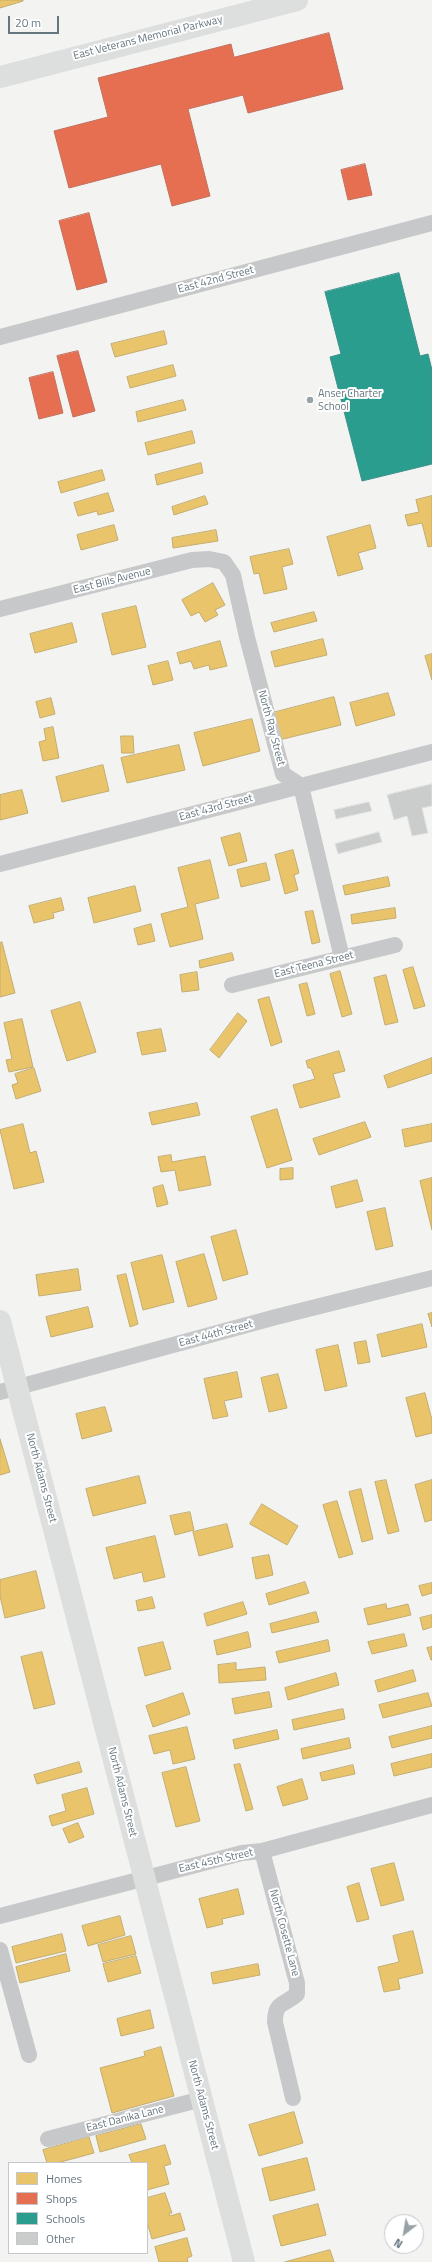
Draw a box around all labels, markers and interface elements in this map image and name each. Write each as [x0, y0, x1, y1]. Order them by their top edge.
scale bar [10, 8, 61, 34]
text: 20 m [15, 13, 41, 32]
street label: East Veterans Memorial Parkway [72, 13, 224, 63]
street label: East 42nd Street [177, 264, 255, 296]
place label: Anser Charter School [318, 387, 382, 413]
marker: Anser Charter School [305, 395, 315, 405]
street label: East Bills Avenue [72, 565, 152, 597]
street label: North Ray Street [255, 689, 287, 767]
street label: East 43rd Street [178, 792, 254, 824]
street label: East Teena Street [273, 949, 355, 981]
street label: East 44th Street [178, 1318, 254, 1350]
street label: North Adams Street [23, 1432, 59, 1524]
street label: North Adams Street [104, 1746, 140, 1838]
street label: East 45th Street [178, 1846, 254, 1876]
street label: North Cosette Lane [266, 1888, 302, 1978]
street label: North Adams Street [185, 2059, 221, 2151]
street label: East Danika Lane [85, 2103, 165, 2135]
legend [8, 2162, 148, 2254]
text: Homes [46, 2169, 82, 2188]
text: Shops [46, 2189, 77, 2208]
text: Schools [46, 2209, 85, 2228]
north arrow [384, 2214, 424, 2254]
text: Other [46, 2229, 75, 2248]
text: N [391, 2235, 406, 2252]

